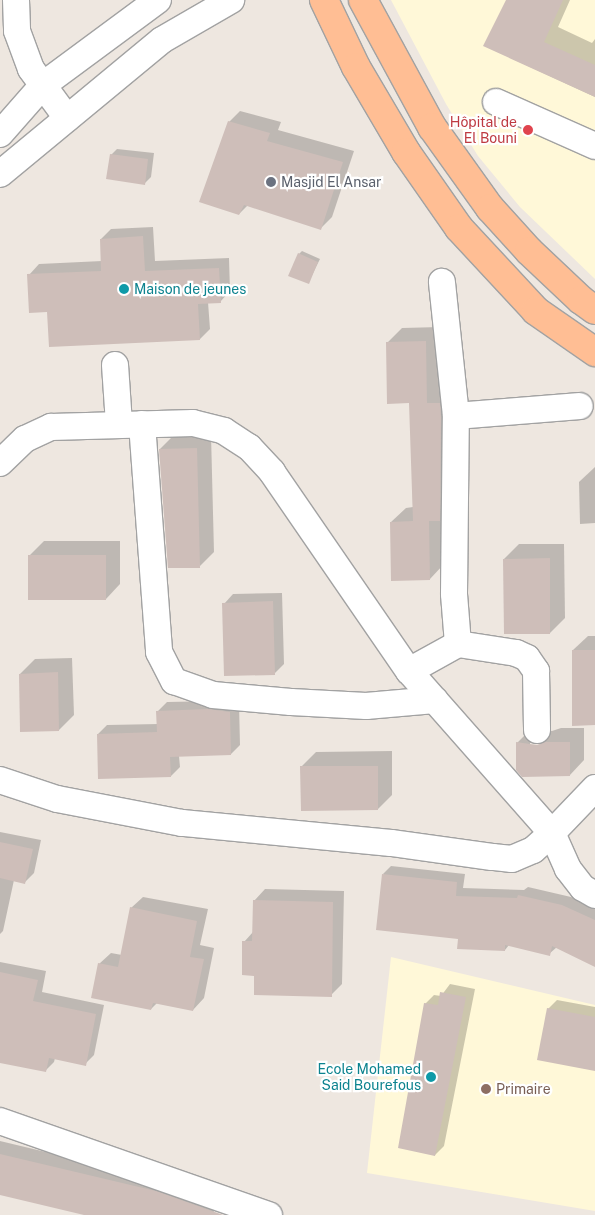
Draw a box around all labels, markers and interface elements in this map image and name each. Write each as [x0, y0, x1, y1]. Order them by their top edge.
place label: Hôpital de El Bouni [450, 114, 517, 146]
marker: Hôpital de El Bouni [521, 123, 535, 137]
place label: Masjid El Ansar [281, 174, 382, 190]
marker: Masjid El Ansar [265, 176, 277, 188]
place label: Maison de jeunes [134, 281, 247, 297]
marker: Maison de jeunes [118, 283, 130, 295]
place label: Ecole Mohamed Said Bourefous [317, 1061, 421, 1094]
marker: Ecole Mohamed Said Bourefous [425, 1071, 437, 1083]
place label: Primaire [496, 1081, 551, 1097]
marker: Primaire [480, 1083, 492, 1095]

